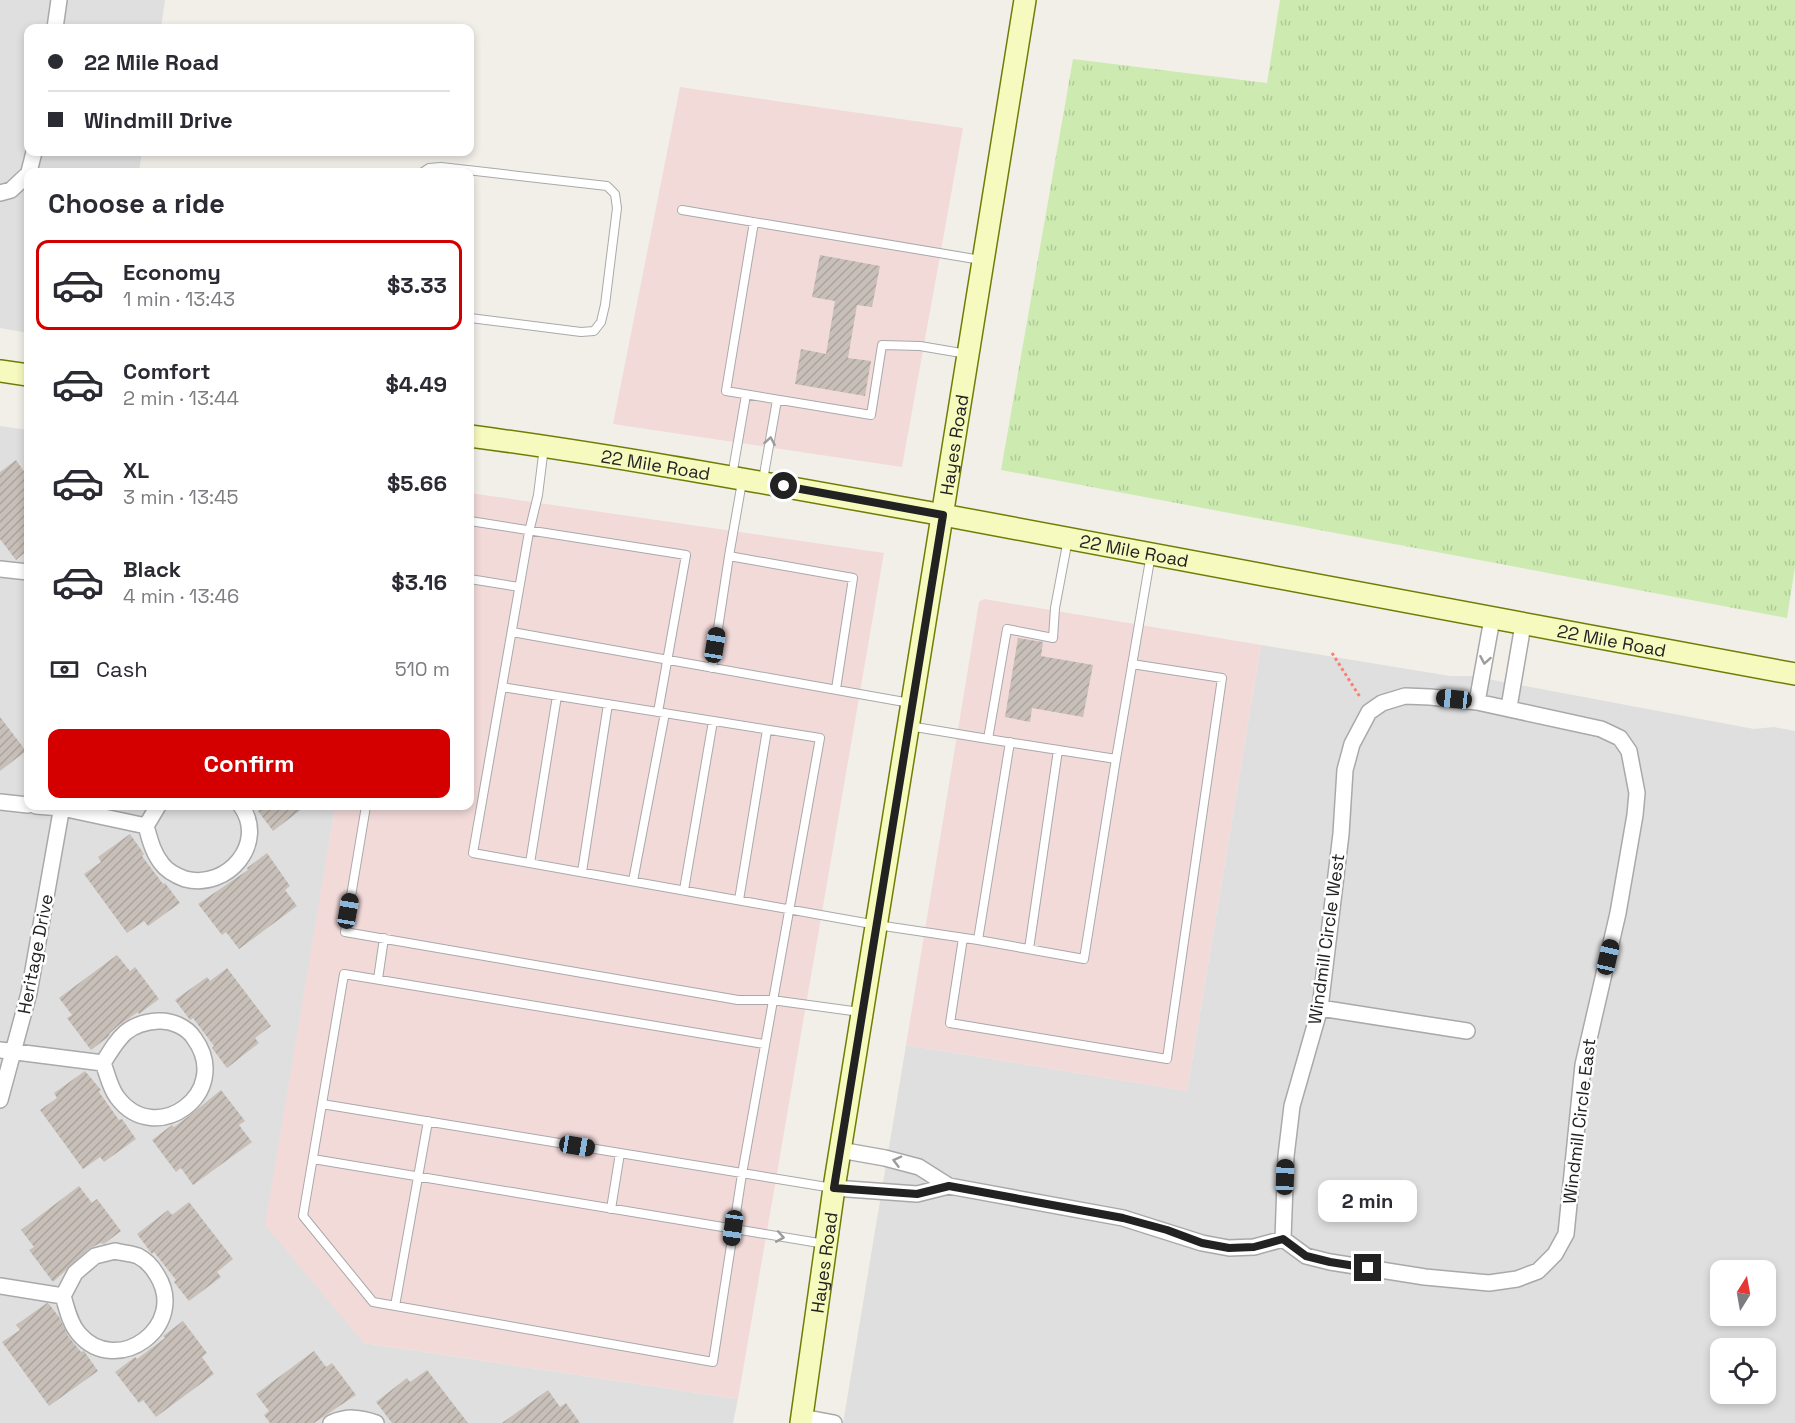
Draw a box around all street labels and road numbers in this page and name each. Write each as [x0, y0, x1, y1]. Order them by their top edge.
street label: Hayes Road [934, 393, 973, 497]
street label: 22 Mile Road [600, 444, 712, 485]
street label: 22 Mile Road [1078, 529, 1191, 572]
street label: 22 Mile Road [1556, 619, 1668, 661]
street label: Windmill Circle West [1303, 852, 1349, 1026]
street label: Heritage Drive [12, 892, 58, 1016]
street label: Windmill Circle East [1557, 1037, 1601, 1205]
street label: Hayes Road [805, 1210, 842, 1315]

